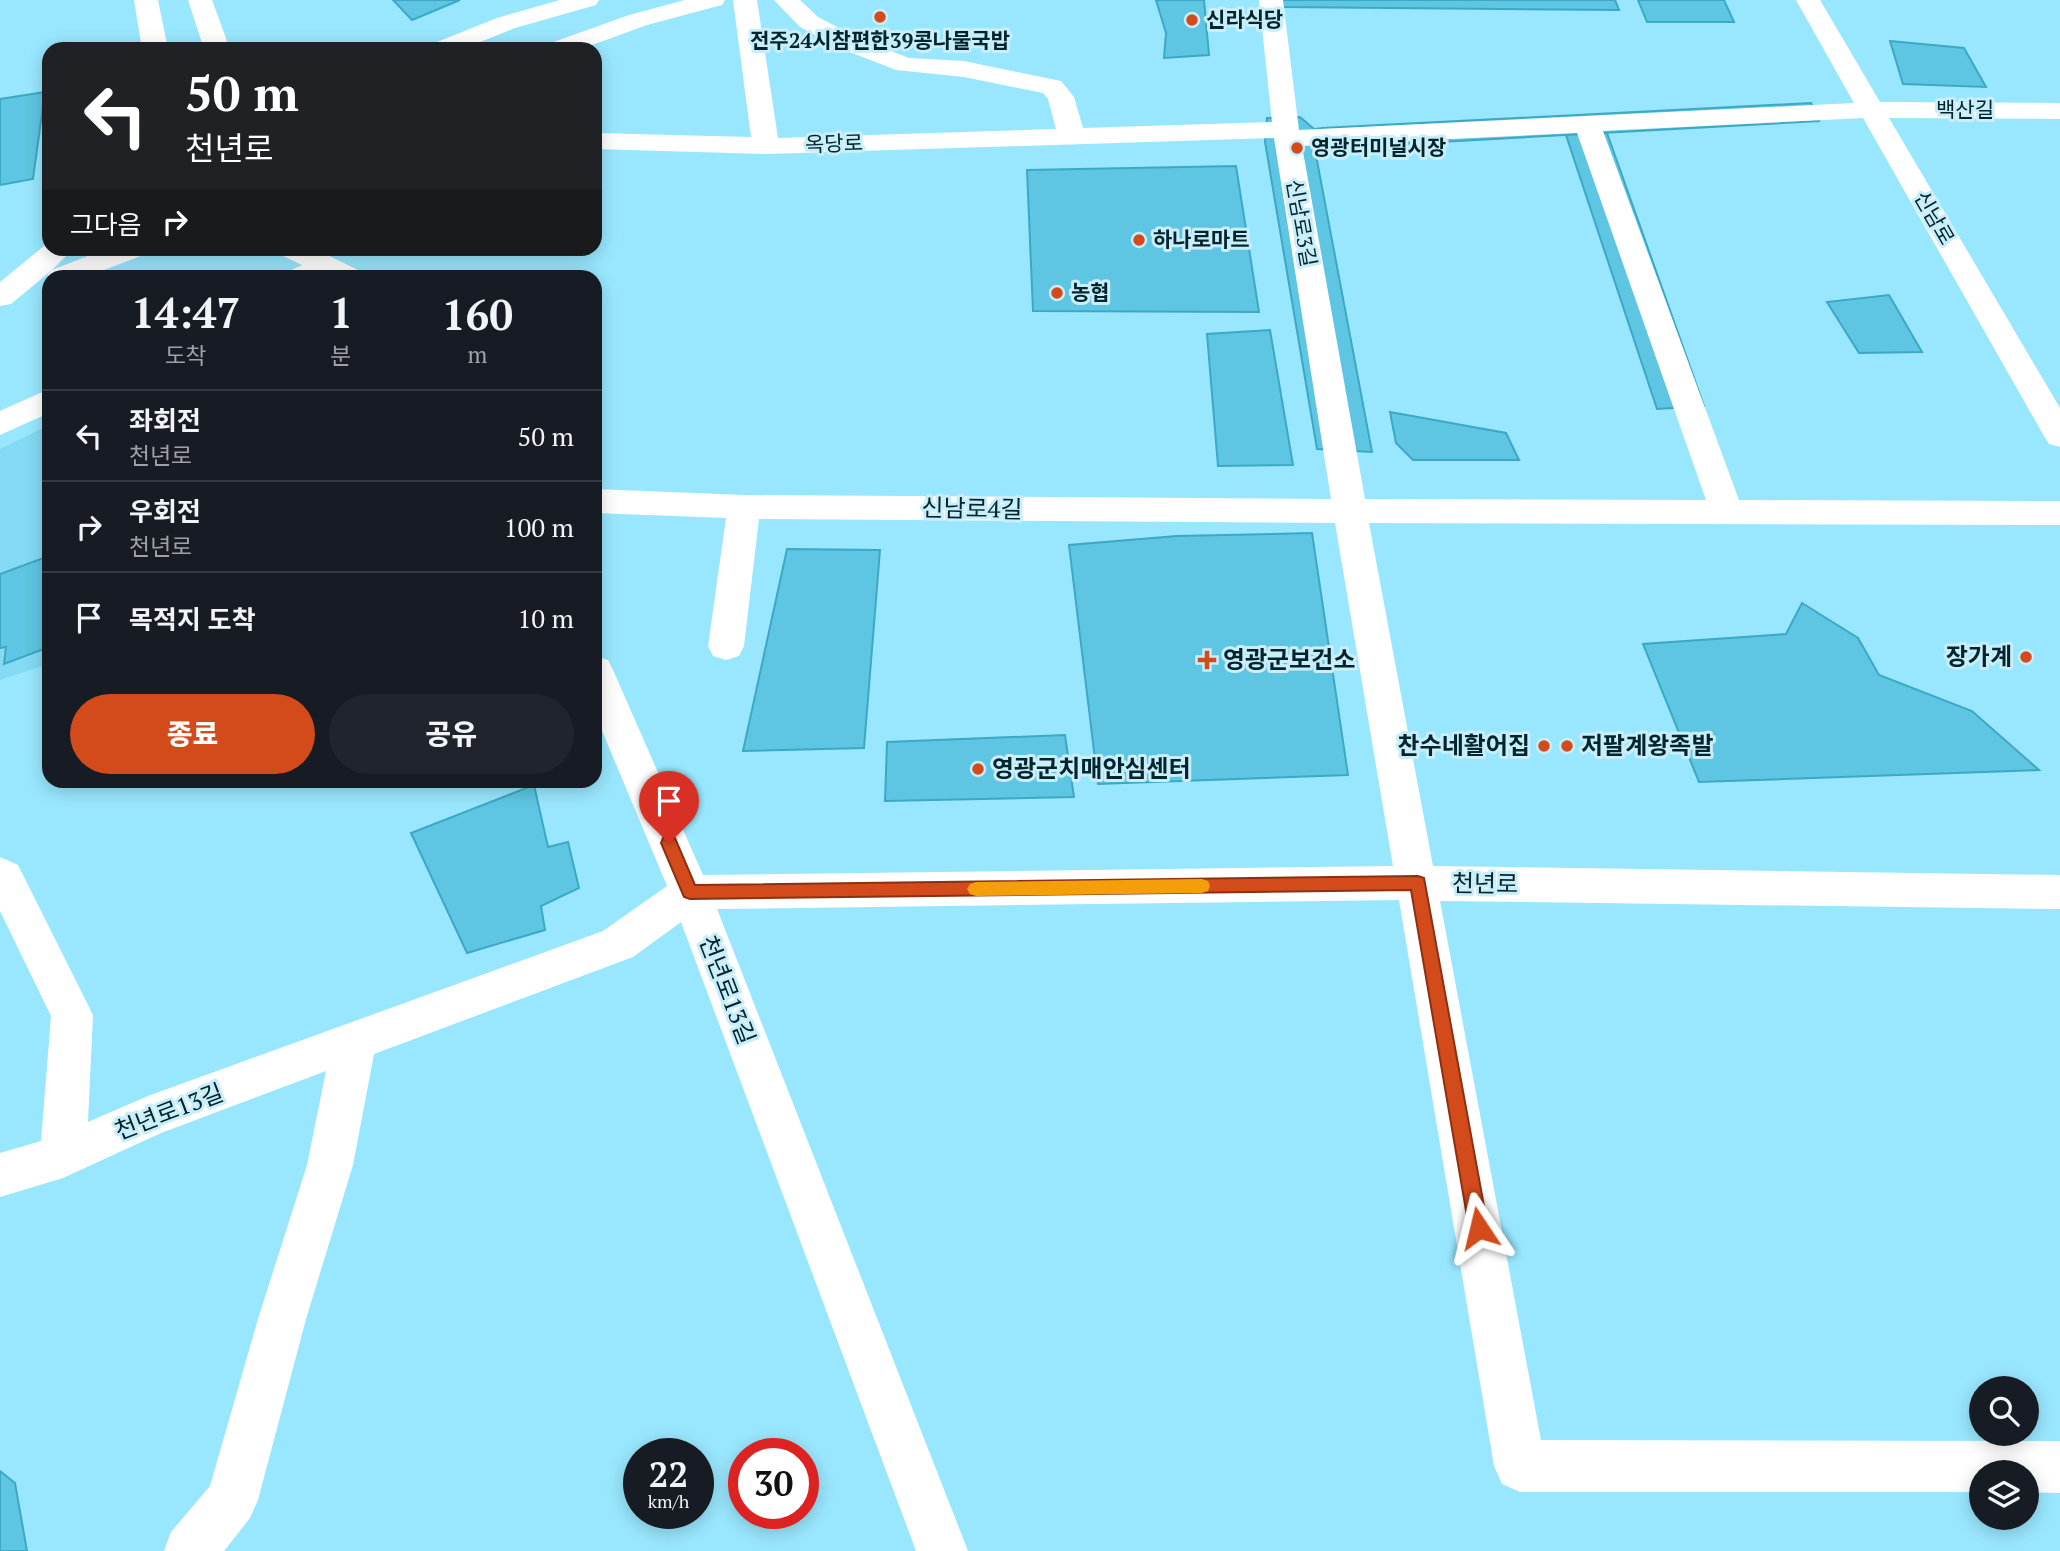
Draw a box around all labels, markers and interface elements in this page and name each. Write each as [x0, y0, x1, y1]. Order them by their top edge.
place label: 신라식당 [1206, 5, 1283, 33]
marker: 전주24시참편한39콩나물국밥 [872, 9, 888, 25]
marker: 신라식당 [1184, 12, 1200, 28]
place label: 전주24시참편한39콩나물국밥 [750, 26, 1010, 54]
text: 50 m [185, 60, 299, 125]
icon: left [70, 70, 161, 161]
street label: 백산길 [1936, 95, 1994, 123]
text: 천년로 [185, 127, 273, 169]
street label: 옥당로 [805, 128, 863, 158]
place label: 영광터미널시장 [1311, 133, 1446, 161]
marker: 영광터미널시장 [1289, 140, 1305, 156]
street label: 신남로3길 [1281, 177, 1323, 269]
street label: 신남로 [1908, 185, 1961, 250]
icon: right [156, 203, 194, 241]
text: 그다음 [70, 207, 142, 241]
place label: 하나로마트 [1153, 225, 1250, 253]
marker: 하나로마트 [1131, 232, 1147, 248]
place label: 농협 [1071, 278, 1110, 306]
text: 14:47 [131, 284, 240, 340]
text: 1 [329, 284, 353, 340]
marker: 농협 [1049, 285, 1065, 301]
text: 160 [442, 286, 513, 342]
text: m [468, 339, 487, 370]
text: 도착 [164, 340, 207, 371]
text: 분 [330, 340, 352, 371]
text: 좌회전 [129, 403, 201, 437]
icon: left [70, 417, 108, 455]
text: 50 m [518, 419, 574, 453]
text: 천년로 [129, 440, 192, 471]
street label: 신남로4길 [921, 491, 1023, 525]
text: 우회전 [129, 494, 201, 528]
icon: right [70, 508, 108, 546]
text: 100 m [504, 510, 574, 544]
text: 천년로 [129, 531, 192, 562]
icon: arrive [70, 599, 108, 637]
text: 10 m [518, 601, 574, 635]
text: 목적지 도착 [129, 602, 256, 636]
place label: 장가계 [1946, 640, 2012, 672]
place label: 영광군보건소 [1223, 643, 1355, 675]
marker: 장가계 [2018, 649, 2034, 665]
marker: 영광군보건소 [1197, 650, 1217, 670]
button: 종료 [70, 694, 315, 774]
button: 공유 [329, 694, 574, 774]
place label: 찬수네활어집 [1398, 729, 1530, 761]
place label: 저팔계왕족발 [1581, 729, 1713, 761]
marker: 찬수네활어집 [1536, 738, 1552, 754]
marker: 저팔계왕족발 [1559, 738, 1575, 754]
place label: 영광군치매안심센터 [992, 752, 1191, 784]
marker: 영광군치매안심센터 [970, 761, 986, 777]
pin [639, 771, 699, 843]
icon: arrive [650, 782, 688, 820]
street label: 천년로 [1452, 866, 1518, 900]
street label: 천년로13길 [693, 931, 763, 1049]
street label: 천년로13길 [110, 1076, 228, 1146]
position arrow [1442, 1191, 1516, 1265]
map controls [1969, 1376, 2039, 1530]
button: search [1969, 1376, 2039, 1446]
speed limit sign: 30 [728, 1438, 819, 1529]
text: 22 [649, 1451, 688, 1497]
button: layers [1969, 1460, 2039, 1530]
text: km/h [648, 1489, 689, 1513]

